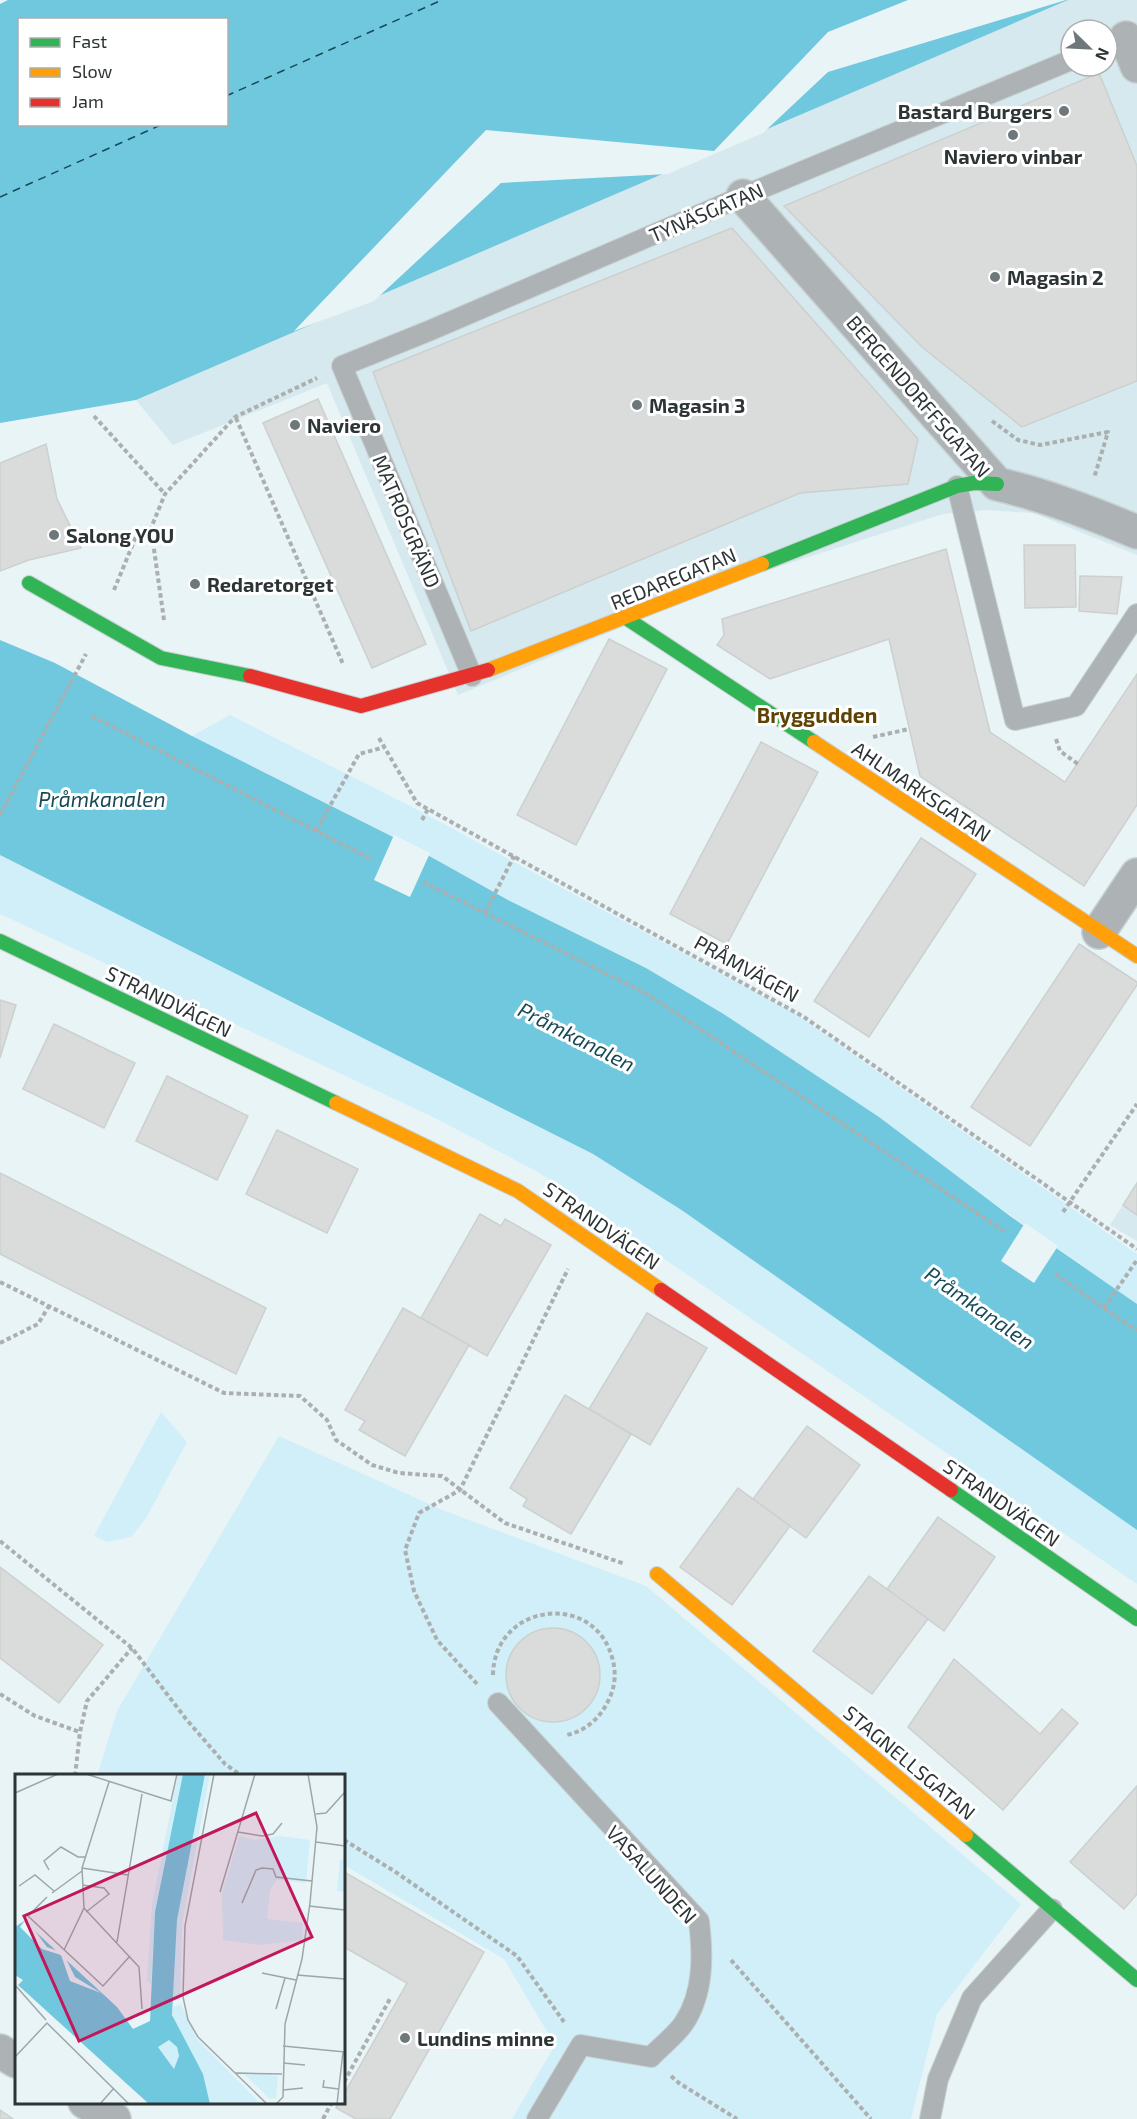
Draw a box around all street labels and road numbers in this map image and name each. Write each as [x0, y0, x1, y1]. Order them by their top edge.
street label: TYNÄSGATAN [645, 177, 767, 247]
street label: BERGENDORFFSGATAN [842, 310, 996, 482]
street label: MATROSGRÄND [368, 451, 446, 591]
street label: REDAREGATAN [607, 542, 739, 614]
street label: AHLMARKSGATAN [848, 736, 996, 846]
street label: PRÅMVÄGEN [691, 929, 803, 1007]
street label: STRANDVÄGEN [102, 960, 236, 1042]
street label: STRANDVÄGEN [539, 1176, 665, 1274]
street label: STRANDVÄGEN [939, 1453, 1065, 1551]
street label: STAGNELLSGATAN [839, 1700, 981, 1824]
street label: VASALUNDEN [602, 1820, 702, 1928]

